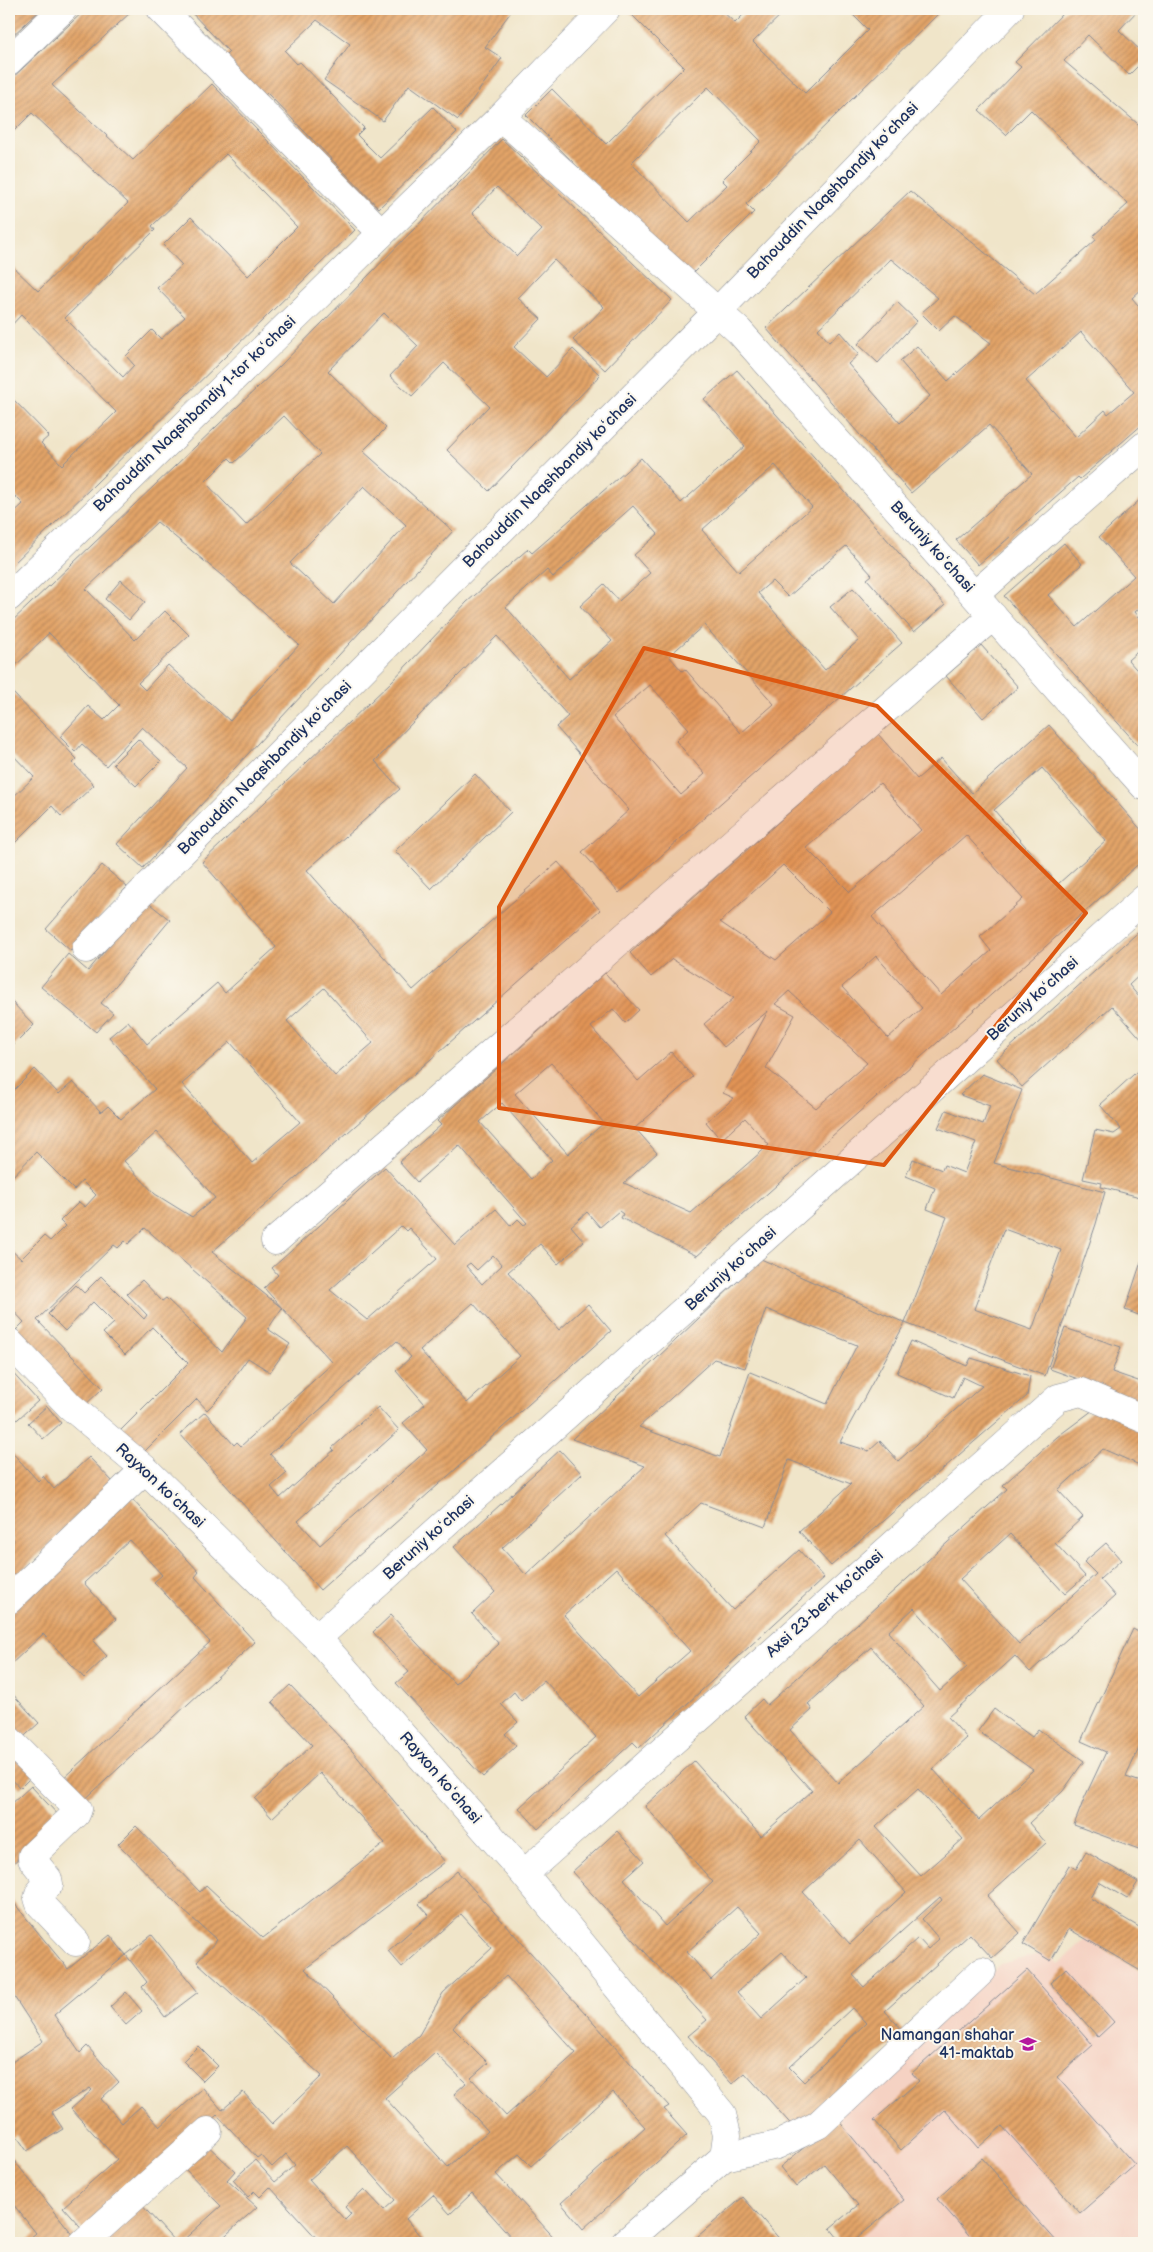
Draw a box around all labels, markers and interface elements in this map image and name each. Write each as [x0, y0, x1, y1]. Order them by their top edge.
street label: Bahouddin Naqshbandiy koʻchasi [743, 99, 923, 283]
street label: Bahouddin Naqshbandiy 1-tor koʻchasi [90, 312, 300, 516]
street label: Bahouddin Naqshbandiy koʻchasi [459, 390, 641, 572]
street label: Beruniy koʻchasi [886, 497, 978, 597]
street label: Bahouddin Naqshbandiy koʻchasi [174, 677, 356, 859]
street label: Beruniy koʻchasi [983, 953, 1083, 1045]
street label: Beruniy koʻchasi [681, 1223, 781, 1315]
street label: Rayxon koʻchasi [111, 1440, 209, 1532]
street label: Beruniy koʻchasi [379, 1492, 479, 1584]
street label: Аxsi 23-berk koʼchasi [762, 1546, 888, 1662]
street label: Rayxon koʻchasi [395, 1728, 485, 1828]
place label: Namangan shahar 41-maktab [880, 2026, 1014, 2063]
school or university icon: Namangan shahar 41-maktab [1018, 2034, 1038, 2054]

